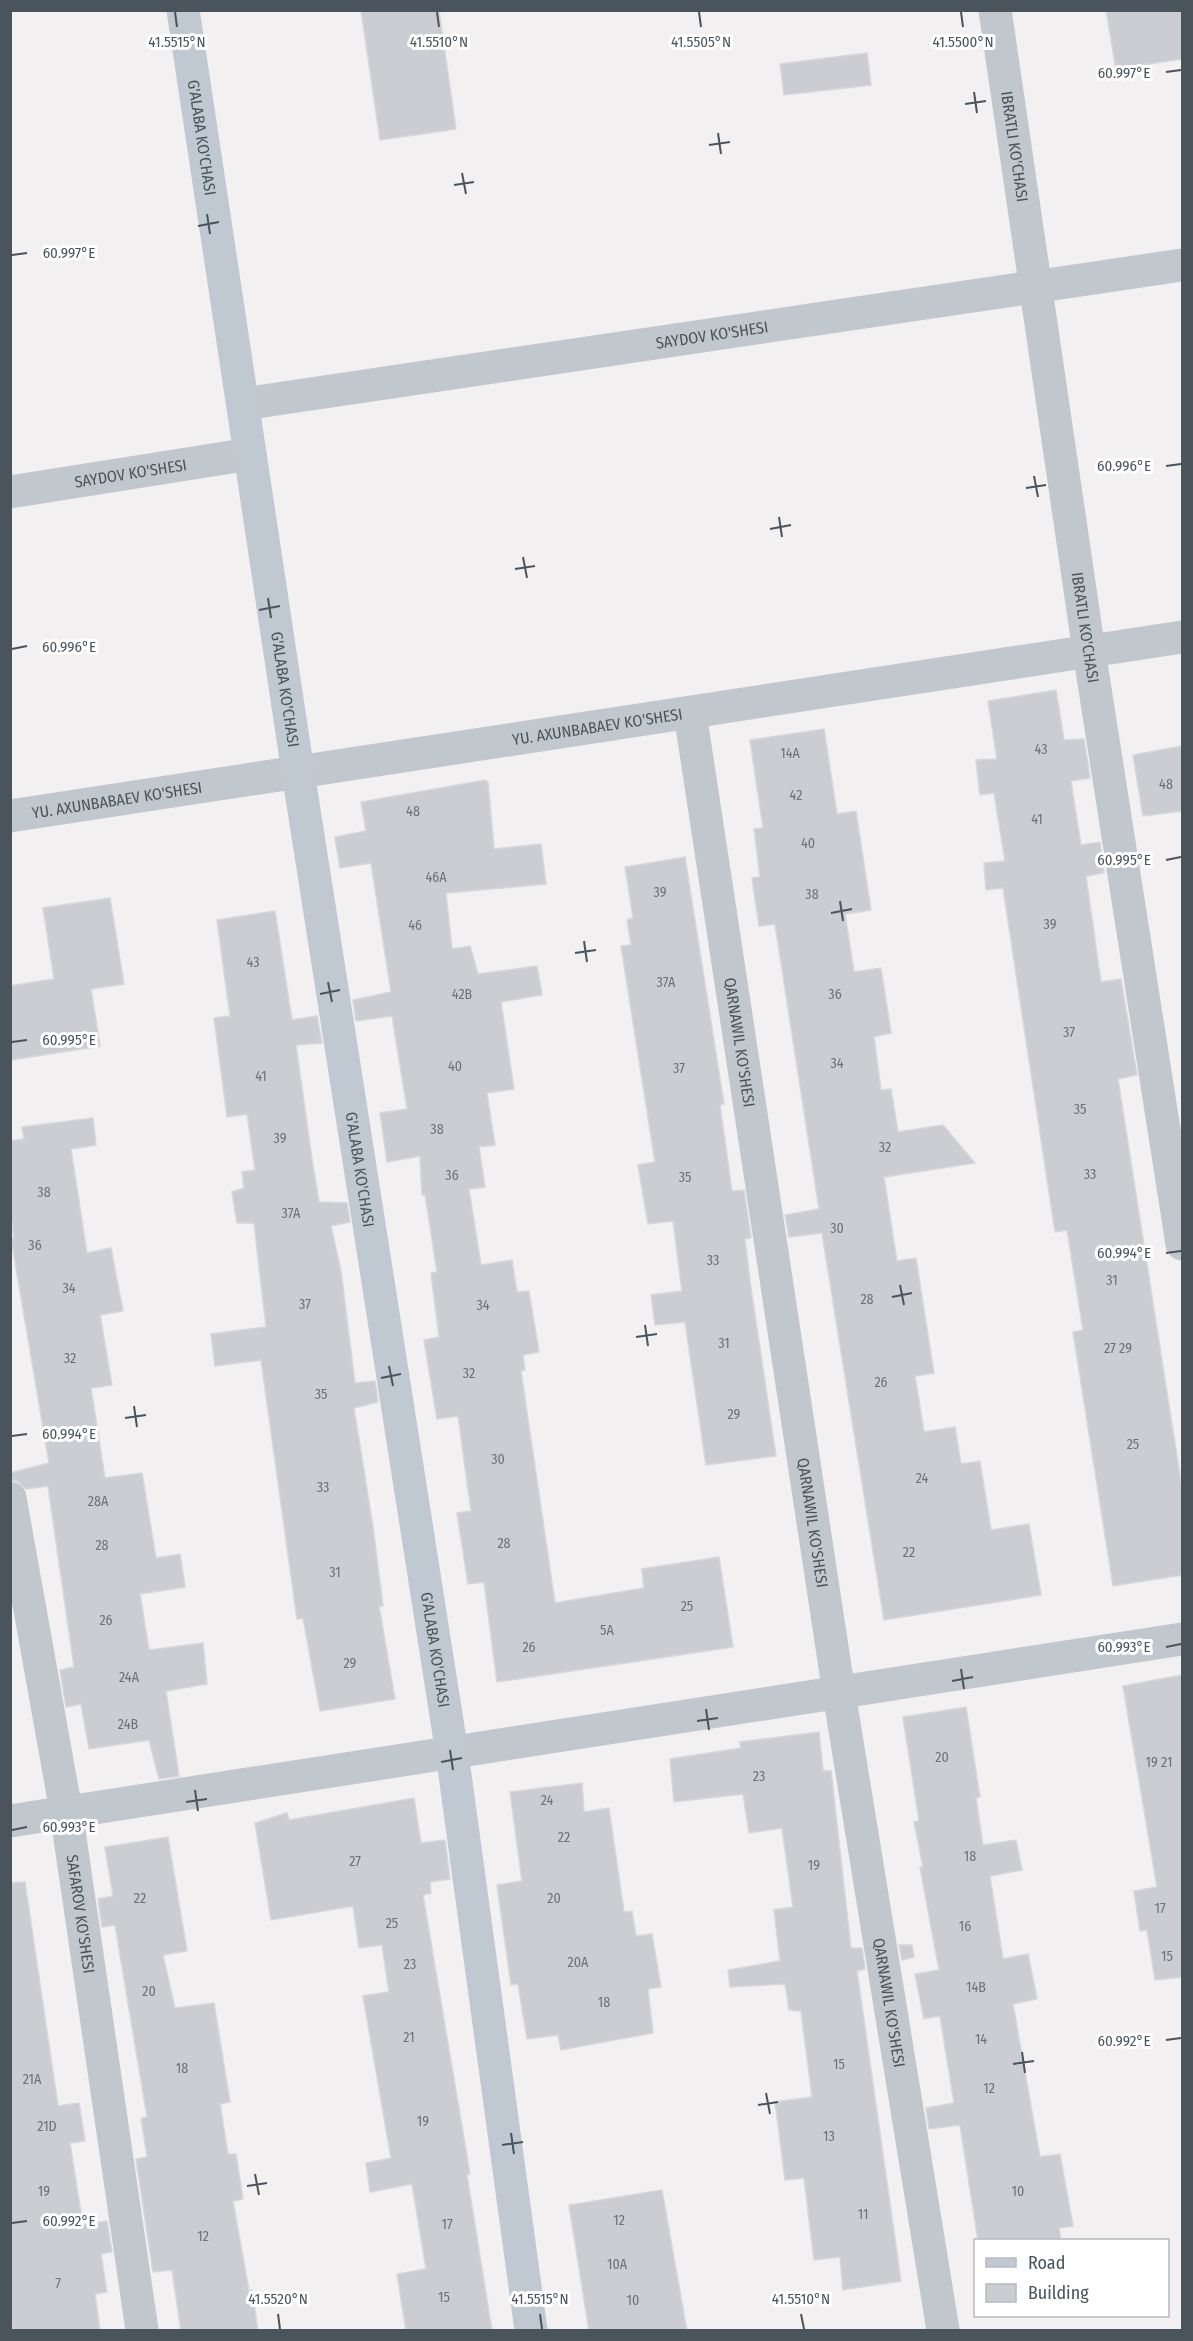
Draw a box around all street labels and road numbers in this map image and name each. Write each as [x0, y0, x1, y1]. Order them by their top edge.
street label: G'ALABA KO'CHASI [184, 79, 220, 197]
street label: IBRATLI KO'CHASI [998, 90, 1033, 203]
street label: SAYDOV KO'SHESI [654, 317, 769, 352]
street label: SAYDOV KO'SHESI [73, 455, 188, 491]
street label: IBRATLI KO'CHASI [1068, 571, 1103, 684]
street label: G'ALABA KO'CHASI [267, 630, 304, 748]
street label: YU. AXUNBABAEV KO'SHESI [511, 704, 684, 749]
street label: YU. AXUNBABAEV KO'SHESI [30, 777, 203, 822]
street label: QARNAWIL KO'SHESI [721, 976, 759, 1108]
street label: G'ALABA KO'CHASI [342, 1110, 379, 1229]
street label: QARNAWIL KO'SHESI [794, 1457, 832, 1589]
street label: G'ALABA KO'CHASI [417, 1591, 454, 1709]
street label: SAFAROV KO'SHESI [63, 1853, 99, 1975]
street label: QARNAWIL KO'SHESI [870, 1937, 909, 2069]

